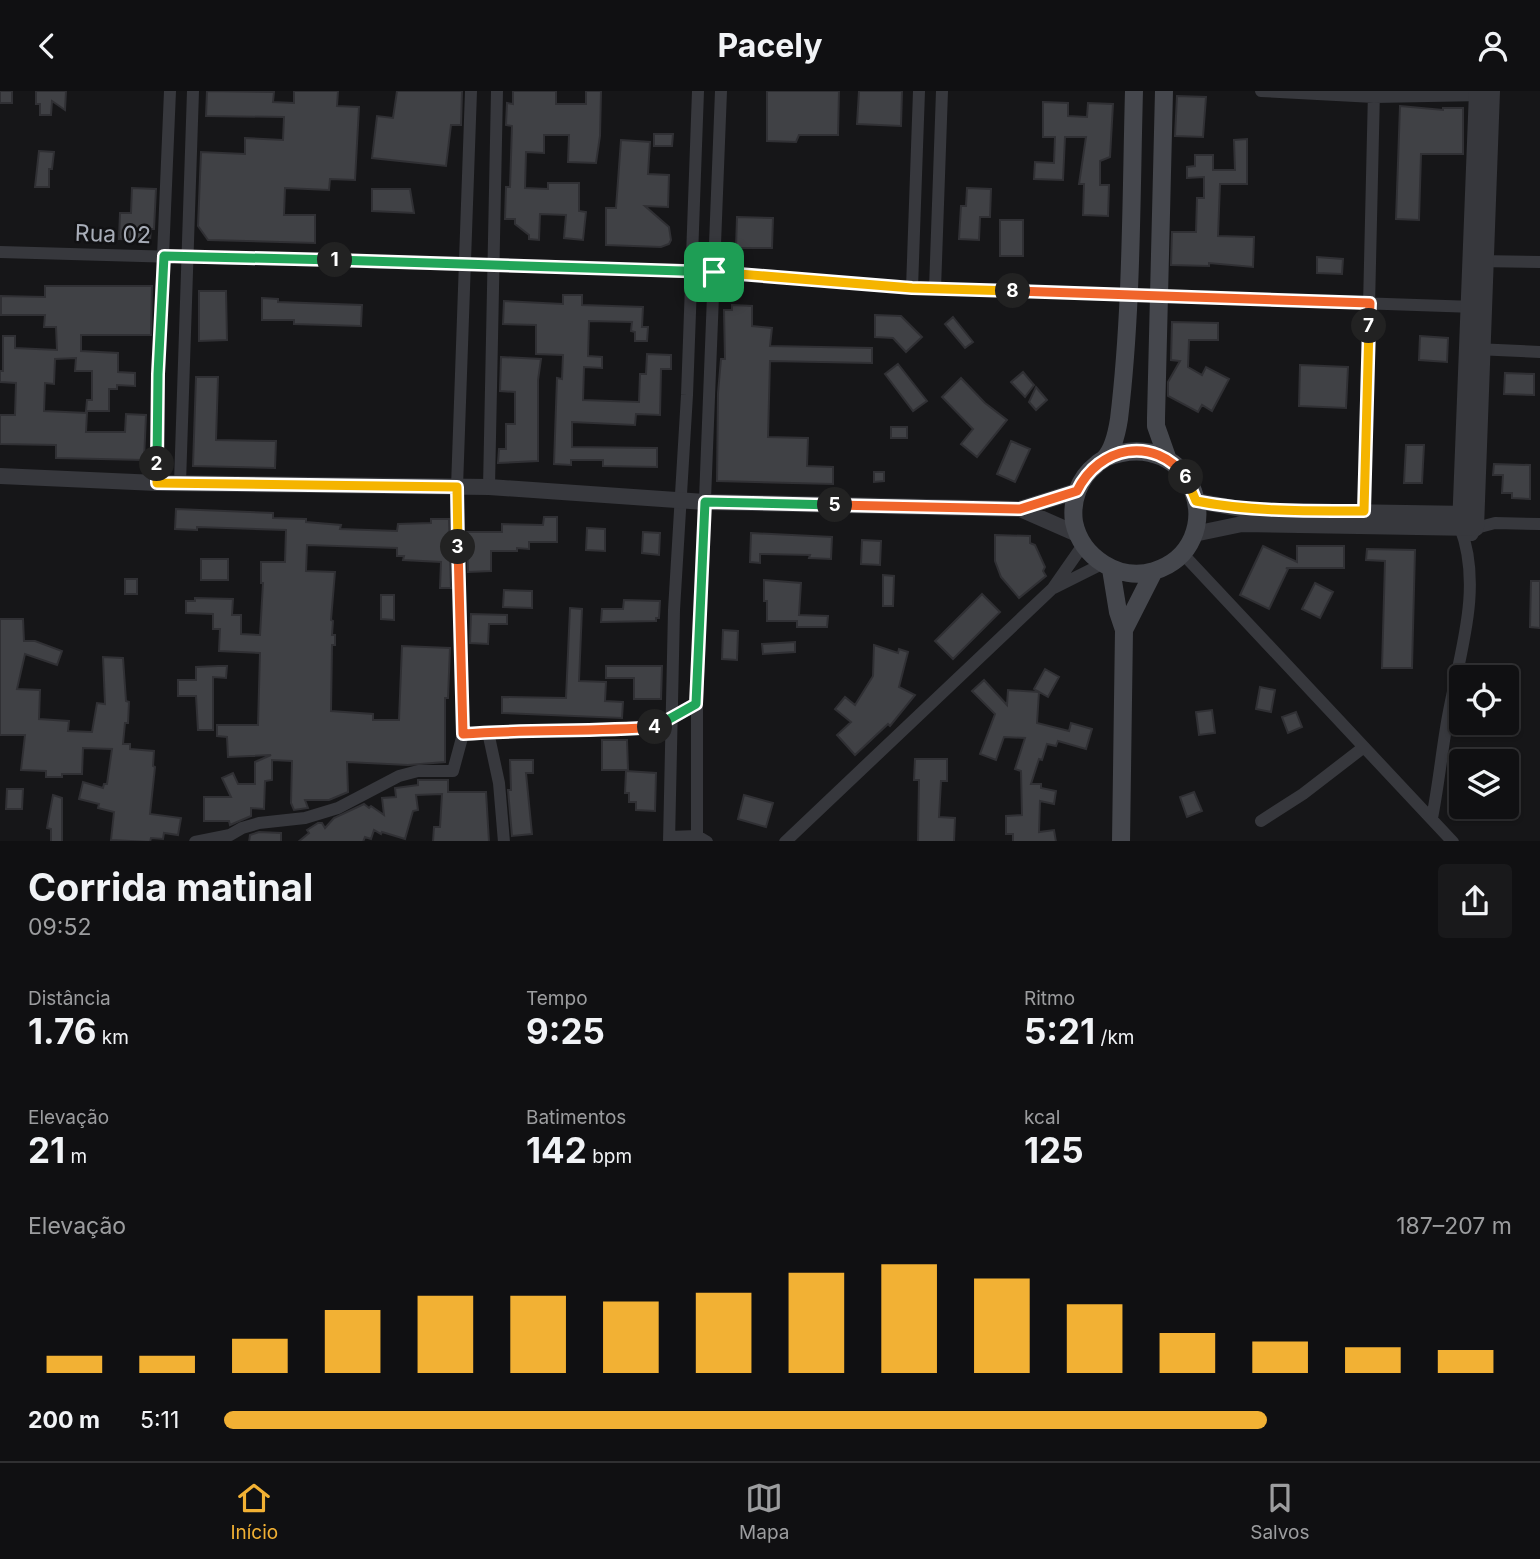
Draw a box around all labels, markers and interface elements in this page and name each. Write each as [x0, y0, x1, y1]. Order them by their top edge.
text: Pacely [717, 26, 823, 65]
icon: back [28, 27, 66, 65]
icon: person [1474, 27, 1512, 65]
street label: Rua 02 [74, 219, 152, 249]
pin [684, 242, 744, 302]
pin: 1 [318, 243, 352, 277]
text: 1 [330, 248, 339, 271]
icon: arrive [695, 253, 733, 291]
pin: 8 [996, 273, 1030, 309]
text: 8 [1006, 279, 1019, 302]
pin: 7 [1352, 309, 1386, 343]
text: 7 [1363, 314, 1374, 337]
pin: 2 [140, 447, 174, 481]
text: 2 [151, 452, 162, 475]
pin: 6 [1168, 459, 1204, 495]
text: 6 [1179, 465, 1192, 488]
pin: 5 [818, 487, 852, 523]
text: 5 [828, 493, 841, 516]
pin: 3 [440, 529, 476, 565]
text: 3 [451, 535, 464, 558]
map controls [1449, 665, 1519, 819]
button: locate [1449, 665, 1519, 735]
pin: 4 [638, 709, 672, 745]
text: 4 [648, 715, 661, 738]
button: layers [1449, 749, 1519, 819]
text: Corrida matinal [28, 864, 313, 910]
button: share [1438, 864, 1512, 938]
text: 09:52 [28, 913, 91, 941]
text: Distância [28, 987, 111, 1010]
text: Tempo [526, 987, 588, 1010]
text: Ritmo [1024, 987, 1075, 1010]
text: 1.76 [28, 1010, 96, 1052]
text: 9:25 [526, 1010, 605, 1052]
text: 5:21 [1024, 1010, 1095, 1052]
text: km [96, 1026, 129, 1049]
text: /km [1095, 1026, 1134, 1049]
text: Elevação [28, 1106, 109, 1129]
text: Batimentos [526, 1106, 626, 1129]
text: kcal [1024, 1106, 1060, 1129]
text: 21 [28, 1129, 65, 1171]
text: 142 [526, 1129, 587, 1171]
text: 125 [1024, 1129, 1084, 1171]
text: m [65, 1145, 87, 1168]
text: bpm [587, 1145, 632, 1168]
text: Elevação [28, 1212, 126, 1240]
text: 187–207 m [1396, 1212, 1512, 1240]
text: 200 m [28, 1406, 100, 1434]
text: 5:11 [140, 1406, 179, 1434]
tab: Início [230, 1479, 278, 1544]
tab: Mapa [739, 1479, 789, 1544]
tab: Salvos [1250, 1479, 1310, 1544]

